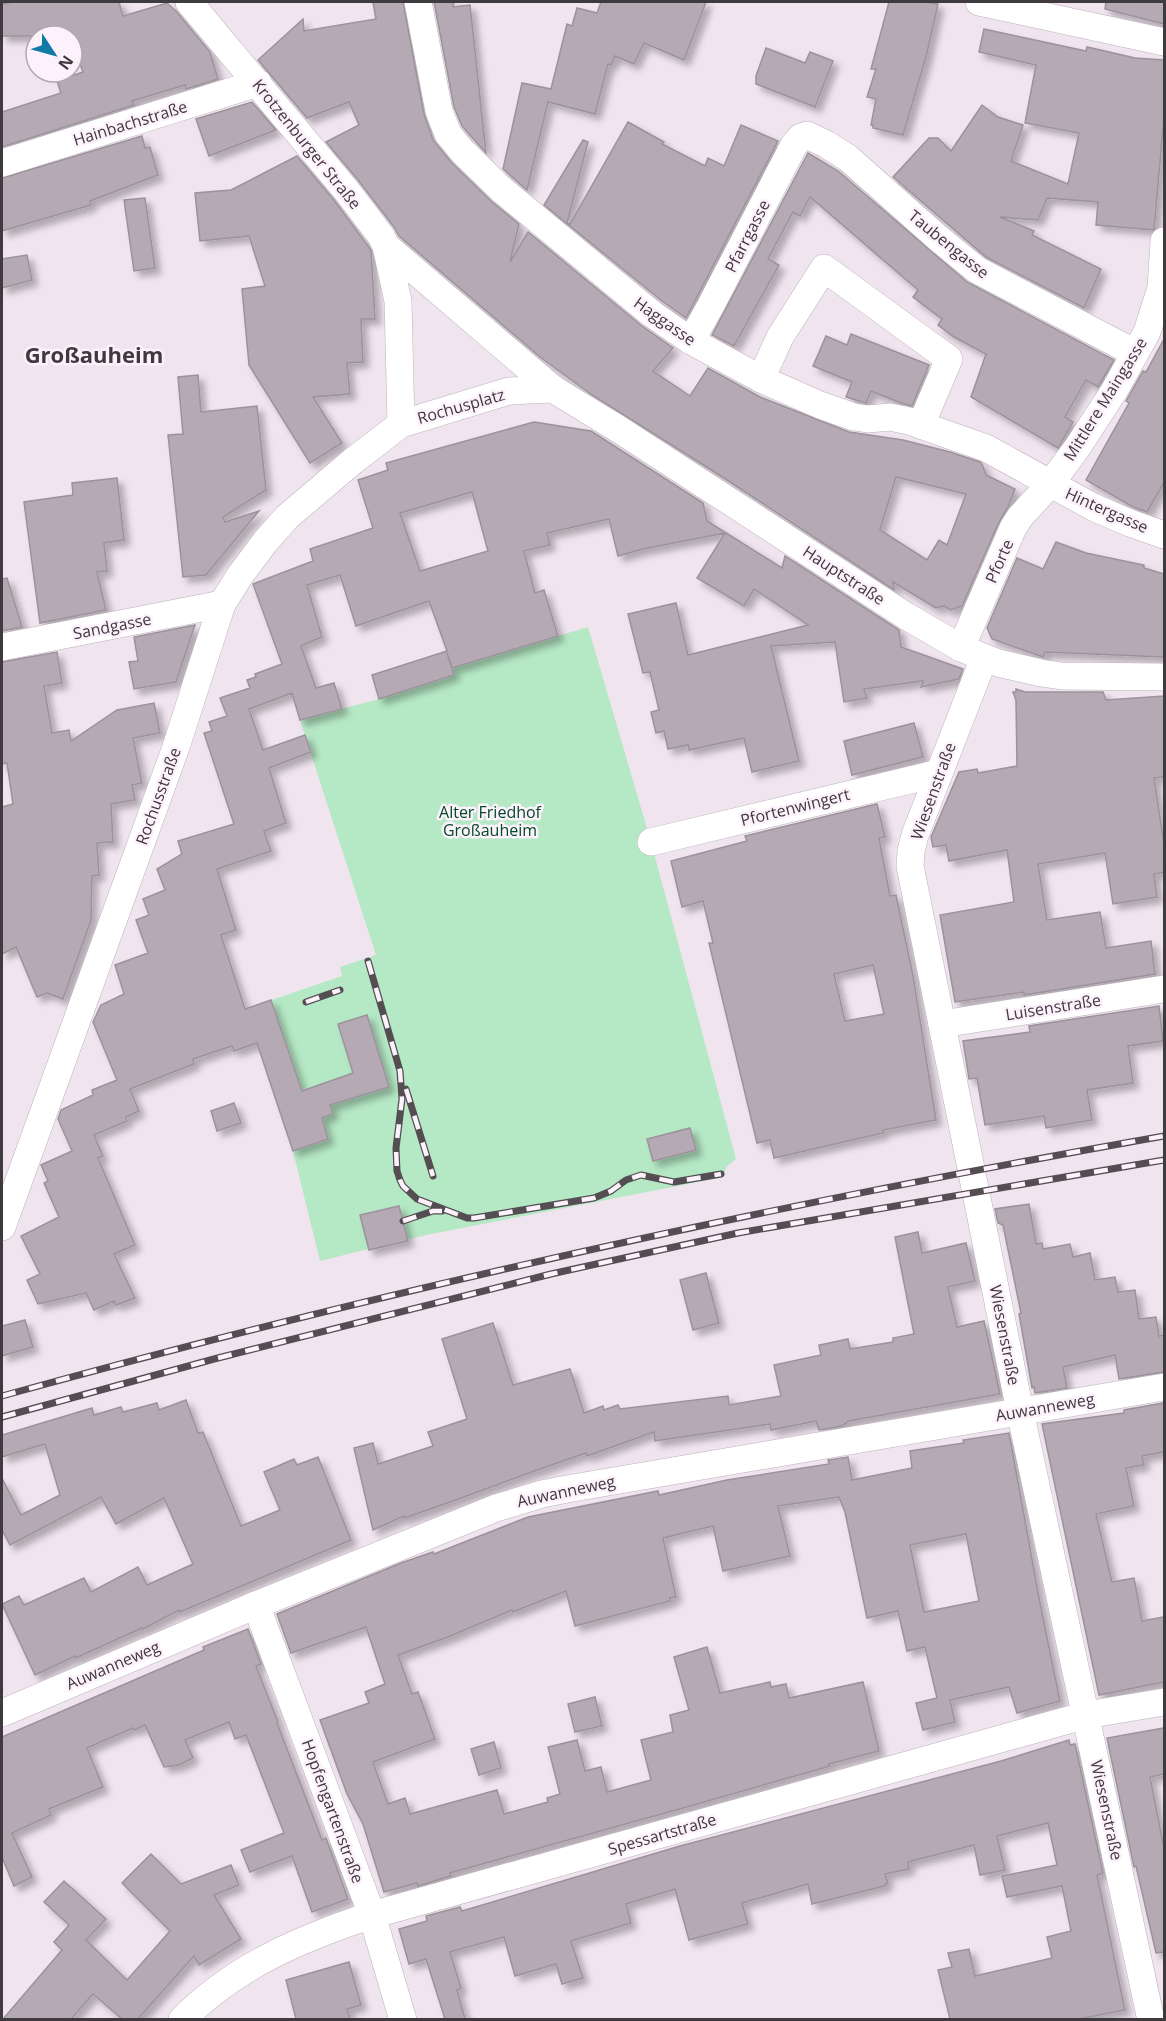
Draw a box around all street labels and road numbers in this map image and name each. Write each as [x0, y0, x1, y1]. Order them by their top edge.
street label: Krotzenburger Straße [248, 74, 366, 214]
street label: Hainbachstraße [70, 95, 190, 151]
street label: Pfarrgasse [719, 196, 775, 276]
street label: Taubengasse [904, 205, 994, 283]
street label: Haggasse [630, 292, 700, 350]
street label: Mittlere Maingasse [1058, 333, 1152, 465]
street label: Rochusplatz [415, 383, 507, 429]
street label: Hintergasse [1062, 482, 1152, 538]
street label: Pforte [980, 536, 1018, 586]
street label: Hauptstraße [799, 540, 889, 610]
street label: Sandgasse [71, 608, 153, 644]
street label: Wiesenstraße [905, 739, 961, 843]
street label: Rochusstraße [130, 744, 186, 848]
street label: Pfortenwingert [738, 783, 852, 831]
street label: Luisenstraße [1004, 989, 1102, 1025]
street label: Wiesenstraße [984, 1283, 1026, 1387]
street label: Auwanneweg [994, 1387, 1096, 1427]
street label: Auwanneweg [515, 1470, 617, 1512]
street label: Auwanneweg [63, 1635, 164, 1695]
street label: Hopfengartenstraße [297, 1736, 369, 1886]
street label: Wiesenstraße [1086, 1758, 1128, 1862]
street label: Spessartstraße [605, 1808, 719, 1860]

